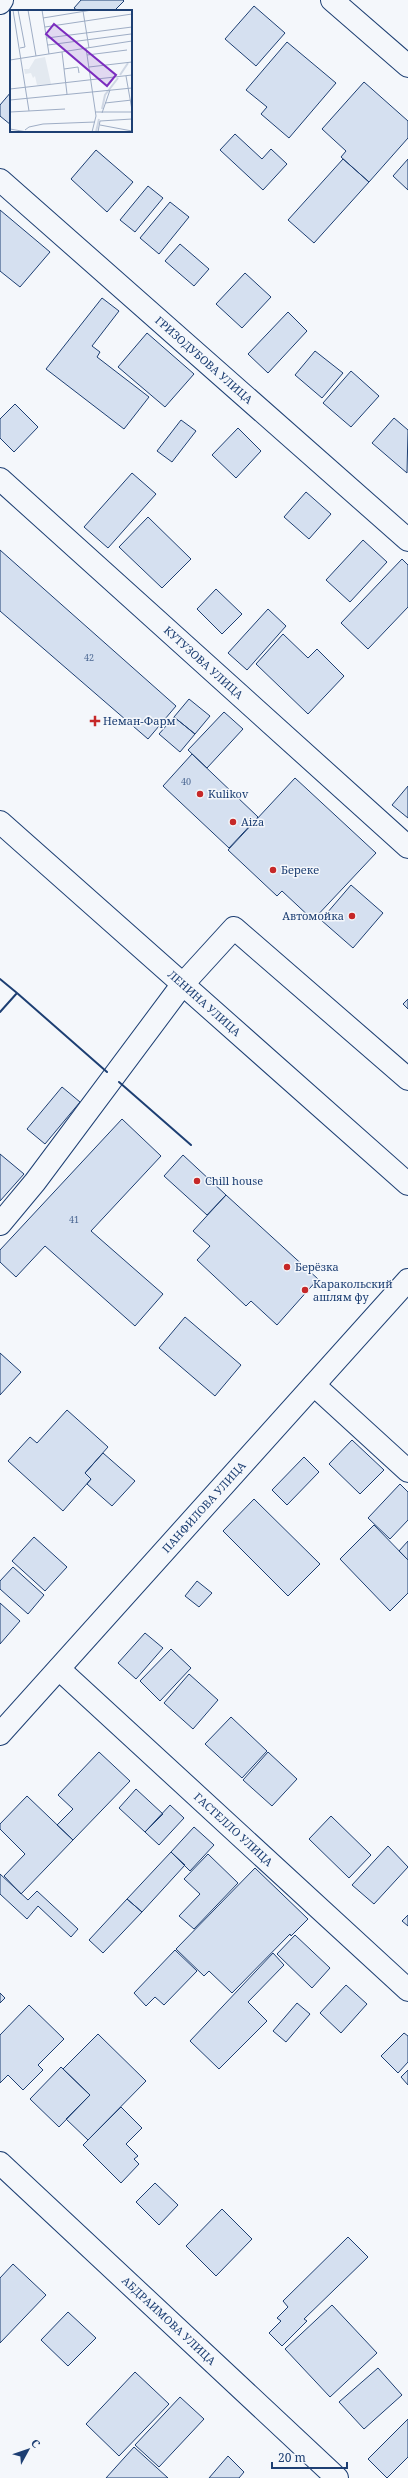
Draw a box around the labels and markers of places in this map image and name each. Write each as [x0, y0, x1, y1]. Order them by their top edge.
place label: Неман-Фарм [103, 713, 176, 728]
marker: Неман-Фарм [90, 716, 100, 726]
place label: Kulikov [208, 786, 249, 801]
marker: Kulikov [195, 789, 205, 799]
place label: Aiza [241, 814, 264, 829]
marker: Aiza [228, 817, 238, 827]
place label: Береке [281, 862, 319, 877]
marker: Береке [268, 865, 278, 875]
place label: Автомойка [282, 908, 344, 923]
marker: Автомойка [347, 911, 357, 921]
place label: Chill house [205, 1173, 263, 1188]
marker: Chill house [192, 1176, 202, 1186]
place label: Берёзка [295, 1259, 339, 1274]
marker: Берёзка [282, 1262, 292, 1272]
place label: Каракольский ашлям фу [313, 1276, 393, 1304]
marker: Каракольский ашлям фу [300, 1285, 310, 1295]

